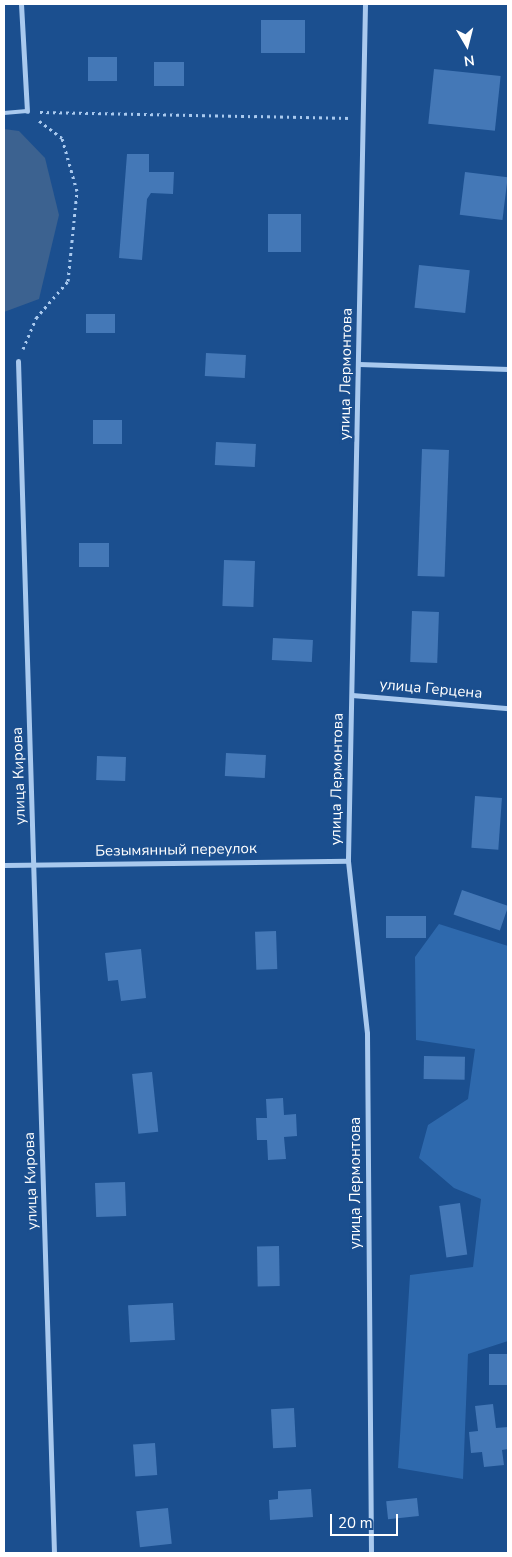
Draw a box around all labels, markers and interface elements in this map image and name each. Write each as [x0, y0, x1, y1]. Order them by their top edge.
north arrow [442, 20, 492, 70]
text: N [463, 50, 476, 70]
street label: улица Лермонтова [336, 308, 356, 440]
street label: улица Герцена [379, 676, 483, 702]
street label: улица Лермонтова [327, 713, 347, 845]
street label: улица Кирова [8, 727, 30, 825]
street label: Безымянный переулок [95, 840, 257, 860]
street label: улица Лермонтова [347, 1117, 365, 1249]
street label: улица Кирова [20, 1132, 42, 1230]
scale bar [332, 1504, 400, 1536]
text: 20 m [338, 1513, 373, 1533]

